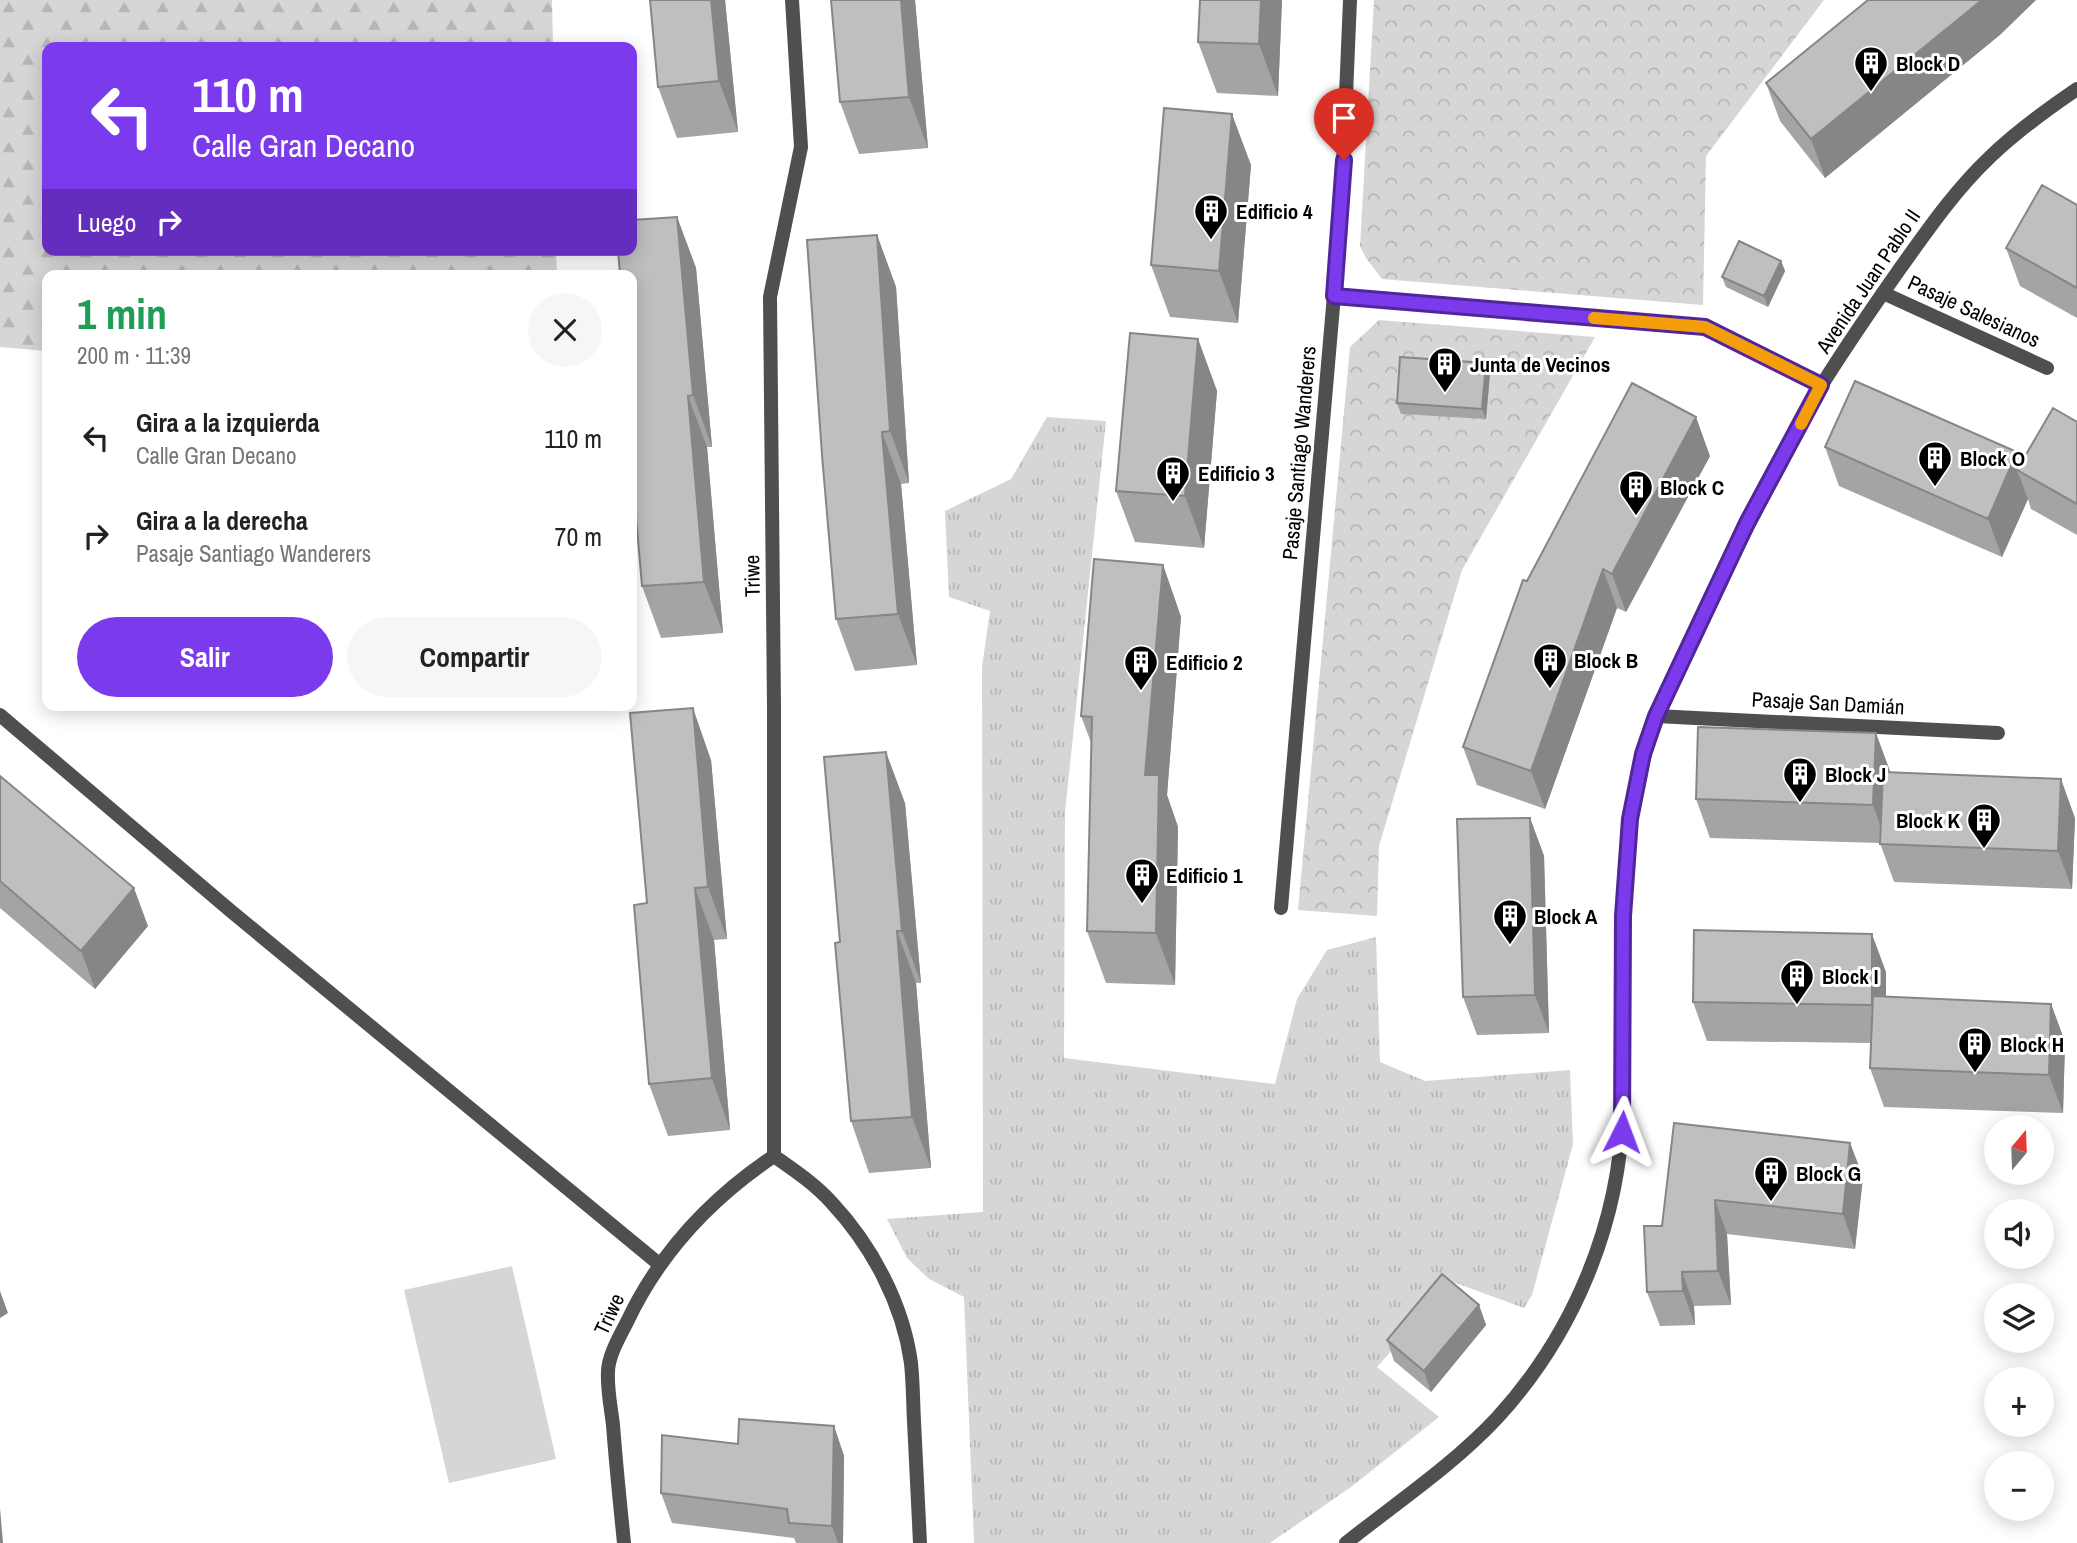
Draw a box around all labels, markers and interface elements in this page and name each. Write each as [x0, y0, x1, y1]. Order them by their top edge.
building icon: Block D [1852, 44, 1890, 93]
place label: Block D [1896, 49, 1960, 78]
text: 110 m [192, 61, 304, 127]
icon: left [77, 70, 168, 161]
pin [1314, 88, 1374, 160]
icon: arrive [1325, 99, 1363, 137]
text: Calle Gran Decano [192, 124, 415, 167]
building icon: Edificio 4 [1192, 192, 1230, 241]
place label: Edificio 4 [1236, 197, 1313, 226]
icon: right [150, 203, 188, 241]
street label: Avenida Juan Pablo II [1808, 203, 1927, 360]
text: Luego [77, 205, 136, 240]
street label: Pasaje Salesianos [1903, 268, 2045, 354]
text: 1 min [77, 286, 167, 342]
button: close [528, 293, 602, 367]
text: 200 m · 11:39 [77, 340, 191, 371]
street label: Pasaje Santiago Wanderers [1275, 345, 1323, 561]
building icon: Junta de Vecinos [1426, 345, 1464, 394]
place label: Junta de Vecinos [1470, 350, 1610, 379]
text: Gira a la izquierda [136, 405, 320, 440]
icon: left [77, 419, 115, 457]
text: 110 m [544, 421, 602, 456]
building icon: Block O [1916, 439, 1954, 488]
text: Calle Gran Decano [136, 440, 296, 471]
place label: Block O [1960, 444, 2025, 473]
building icon: Edificio 3 [1154, 454, 1192, 503]
place label: Edificio 3 [1198, 459, 1275, 488]
building icon: Block C [1617, 468, 1655, 517]
place label: Block C [1660, 473, 1724, 502]
text: Gira a la derecha [136, 503, 308, 538]
icon: right [77, 517, 115, 555]
text: 70 m [555, 519, 602, 554]
text: Pasaje Santiago Wanderers [136, 538, 371, 569]
street label: Triwe [737, 555, 767, 597]
button: Salir [77, 617, 333, 697]
button: Compartir [347, 617, 602, 697]
building icon: Block B [1531, 641, 1569, 690]
building icon: Edificio 2 [1122, 643, 1160, 692]
place label: Block B [1574, 646, 1638, 675]
place label: Edificio 2 [1166, 648, 1243, 677]
street label: Pasaje San Damián [1751, 685, 1905, 721]
building icon: Block J [1781, 755, 1819, 804]
place label: Block J [1825, 760, 1886, 789]
building icon: Block K [1965, 801, 2003, 850]
place label: Block K [1896, 806, 1961, 835]
building icon: Edificio 1 [1123, 856, 1161, 905]
place label: Edificio 1 [1166, 861, 1243, 890]
building icon: Block A [1491, 897, 1529, 946]
place label: Block A [1534, 902, 1598, 931]
building icon: Block I [1778, 957, 1816, 1006]
place label: Block I [1822, 962, 1878, 991]
building icon: Block H [1956, 1025, 1994, 1074]
place label: Block H [2000, 1030, 2064, 1059]
position arrow [1585, 1095, 1659, 1169]
north arrow [1984, 1115, 2054, 1185]
map controls [1984, 1115, 2054, 1521]
building icon: Block G [1752, 1154, 1790, 1203]
place label: Block G [1796, 1159, 1861, 1188]
button: sound [1984, 1199, 2054, 1269]
button: layers [1984, 1283, 2054, 1353]
street label: Triwe [587, 1289, 631, 1339]
button: + [1984, 1367, 2054, 1437]
button: − [1984, 1451, 2054, 1521]

